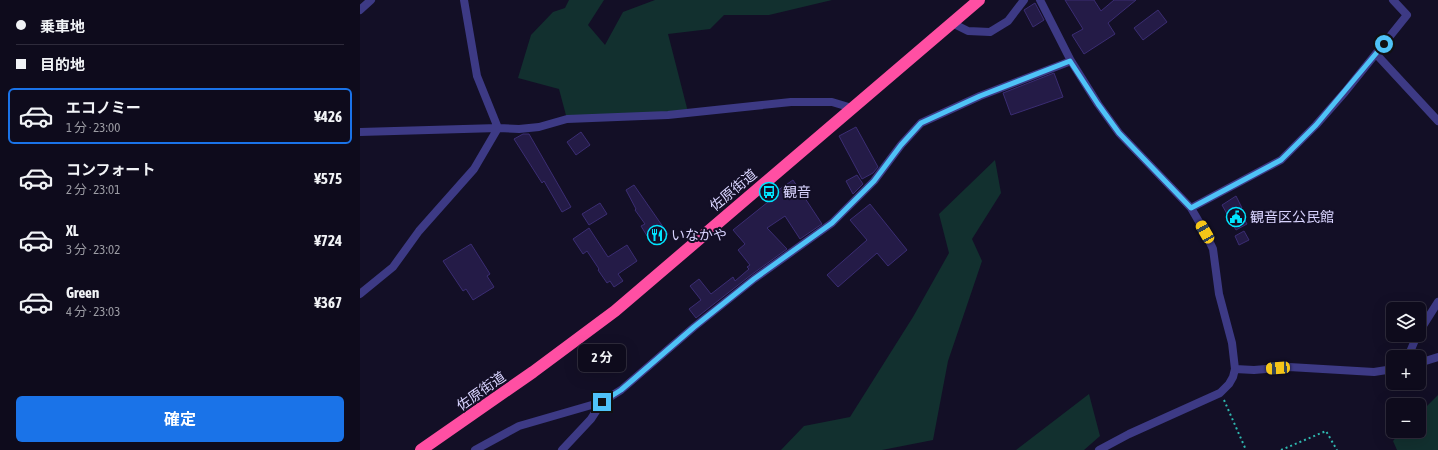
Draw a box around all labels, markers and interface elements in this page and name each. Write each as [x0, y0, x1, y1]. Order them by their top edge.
text: 乗車地 [40, 18, 85, 35]
route start [1375, 35, 1393, 53]
text: 目的地 [40, 56, 85, 73]
icon: car [18, 98, 54, 134]
text: エコノミー [66, 99, 141, 116]
text: ¥426 [314, 108, 342, 125]
text: 1 分 · 23:00 [66, 120, 120, 135]
icon: car [18, 160, 54, 196]
text: コンフォート [66, 161, 156, 178]
street label: 佐原街道 [706, 166, 760, 214]
text: ¥575 [314, 170, 342, 187]
bus stop icon: 観音 [758, 181, 780, 203]
text: 2 分 · 23:01 [66, 182, 120, 197]
place label: 観音 [783, 184, 811, 200]
public building icon: 観音区公民館 [1225, 206, 1247, 228]
place label: 観音区公民館 [1250, 209, 1334, 225]
car [1194, 219, 1216, 245]
icon: car [18, 222, 54, 258]
text: XL [66, 222, 79, 239]
restaurant icon: いなかや [646, 224, 668, 246]
place label: いなかや [671, 227, 727, 243]
text: ¥724 [314, 232, 342, 249]
text: 3 分 · 23:02 [66, 242, 120, 257]
icon: car [18, 284, 54, 320]
text: Green [66, 284, 99, 301]
text: ¥367 [314, 294, 342, 311]
map controls [1386, 302, 1426, 438]
button: layers [1386, 302, 1426, 342]
text: 4 分 · 23:03 [66, 304, 120, 319]
callout: 2 分 [578, 344, 626, 372]
text: 2 分 [592, 350, 612, 365]
button: + [1386, 350, 1426, 390]
car [1266, 361, 1290, 375]
street label: 佐原街道 [453, 368, 509, 414]
route end [593, 393, 611, 411]
button: 確定 [16, 396, 344, 442]
button: − [1386, 398, 1426, 438]

